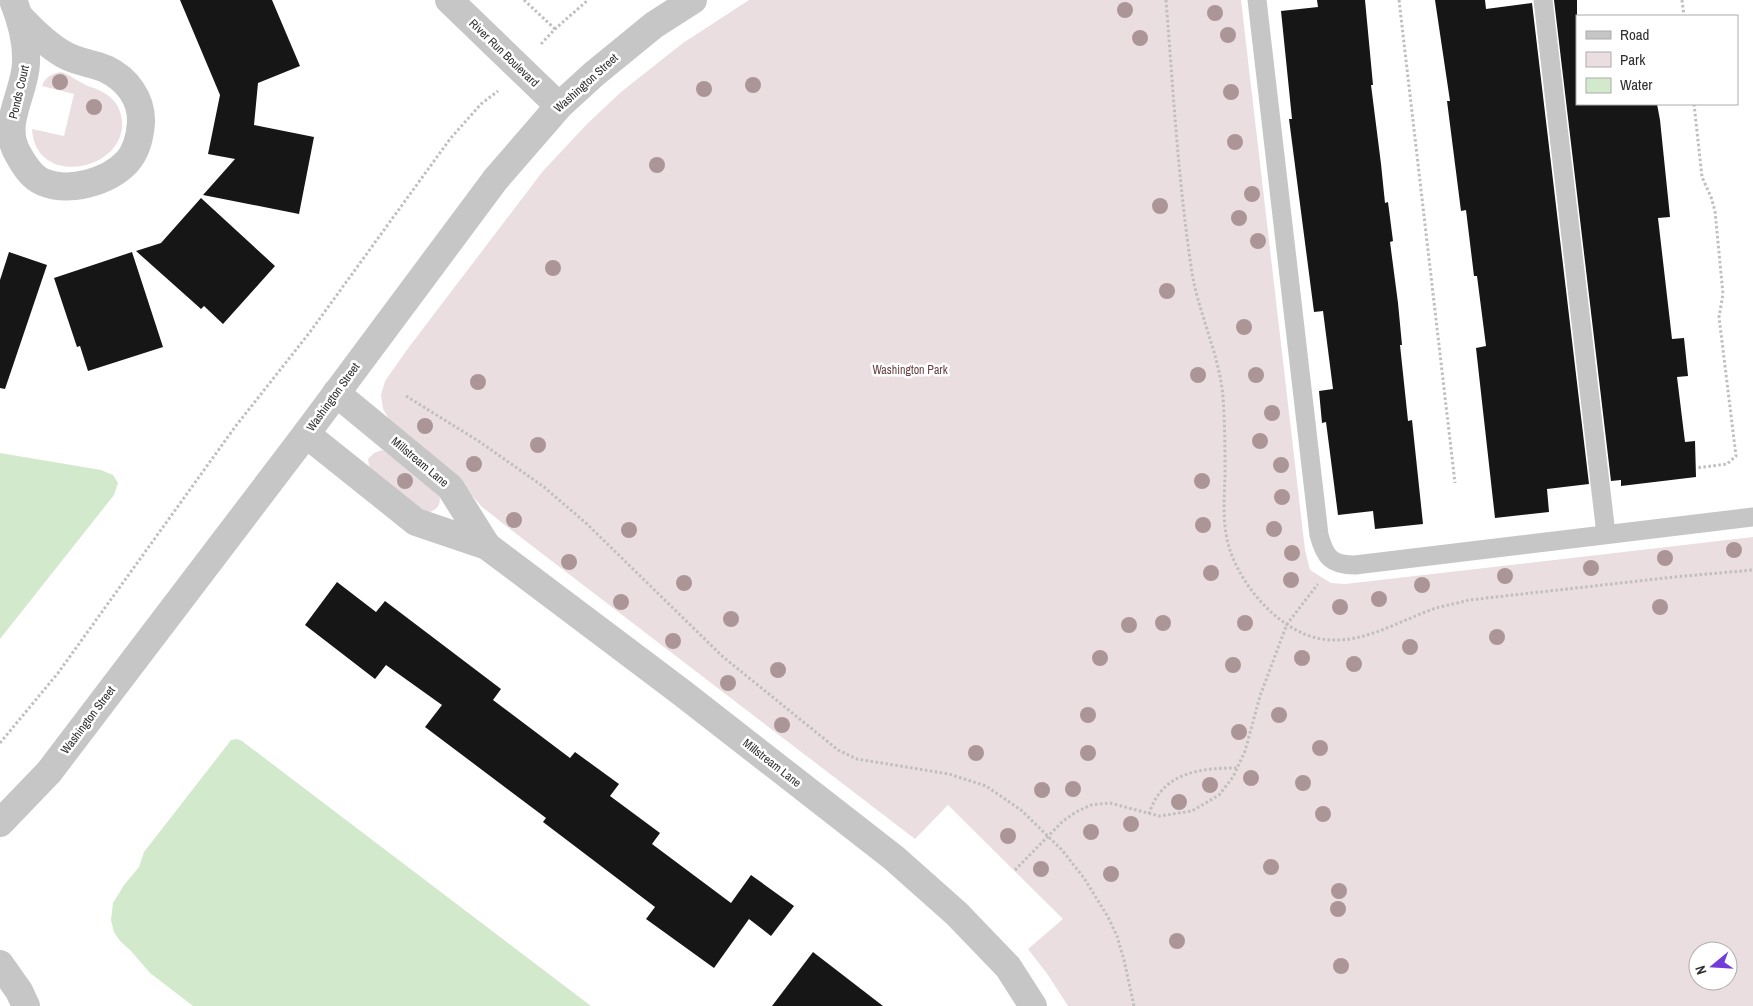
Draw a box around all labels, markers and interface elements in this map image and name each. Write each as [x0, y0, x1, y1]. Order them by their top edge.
legend [1576, 15, 1738, 105]
street label: River Run Boulevard [466, 16, 542, 90]
text: Road [1620, 24, 1649, 45]
text: Park [1620, 49, 1646, 70]
street label: Washington Street [550, 50, 622, 116]
street label: Ponds Court [5, 63, 33, 120]
text: Water [1620, 74, 1652, 95]
street label: Washington Street [303, 359, 363, 435]
park label: Washington Park [872, 362, 948, 378]
street label: Millstream Lane [388, 433, 452, 491]
street label: Washington Street [57, 683, 119, 757]
street label: Millstream Lane [739, 735, 805, 791]
north arrow [1688, 941, 1738, 991]
text: N [1691, 963, 1710, 977]

